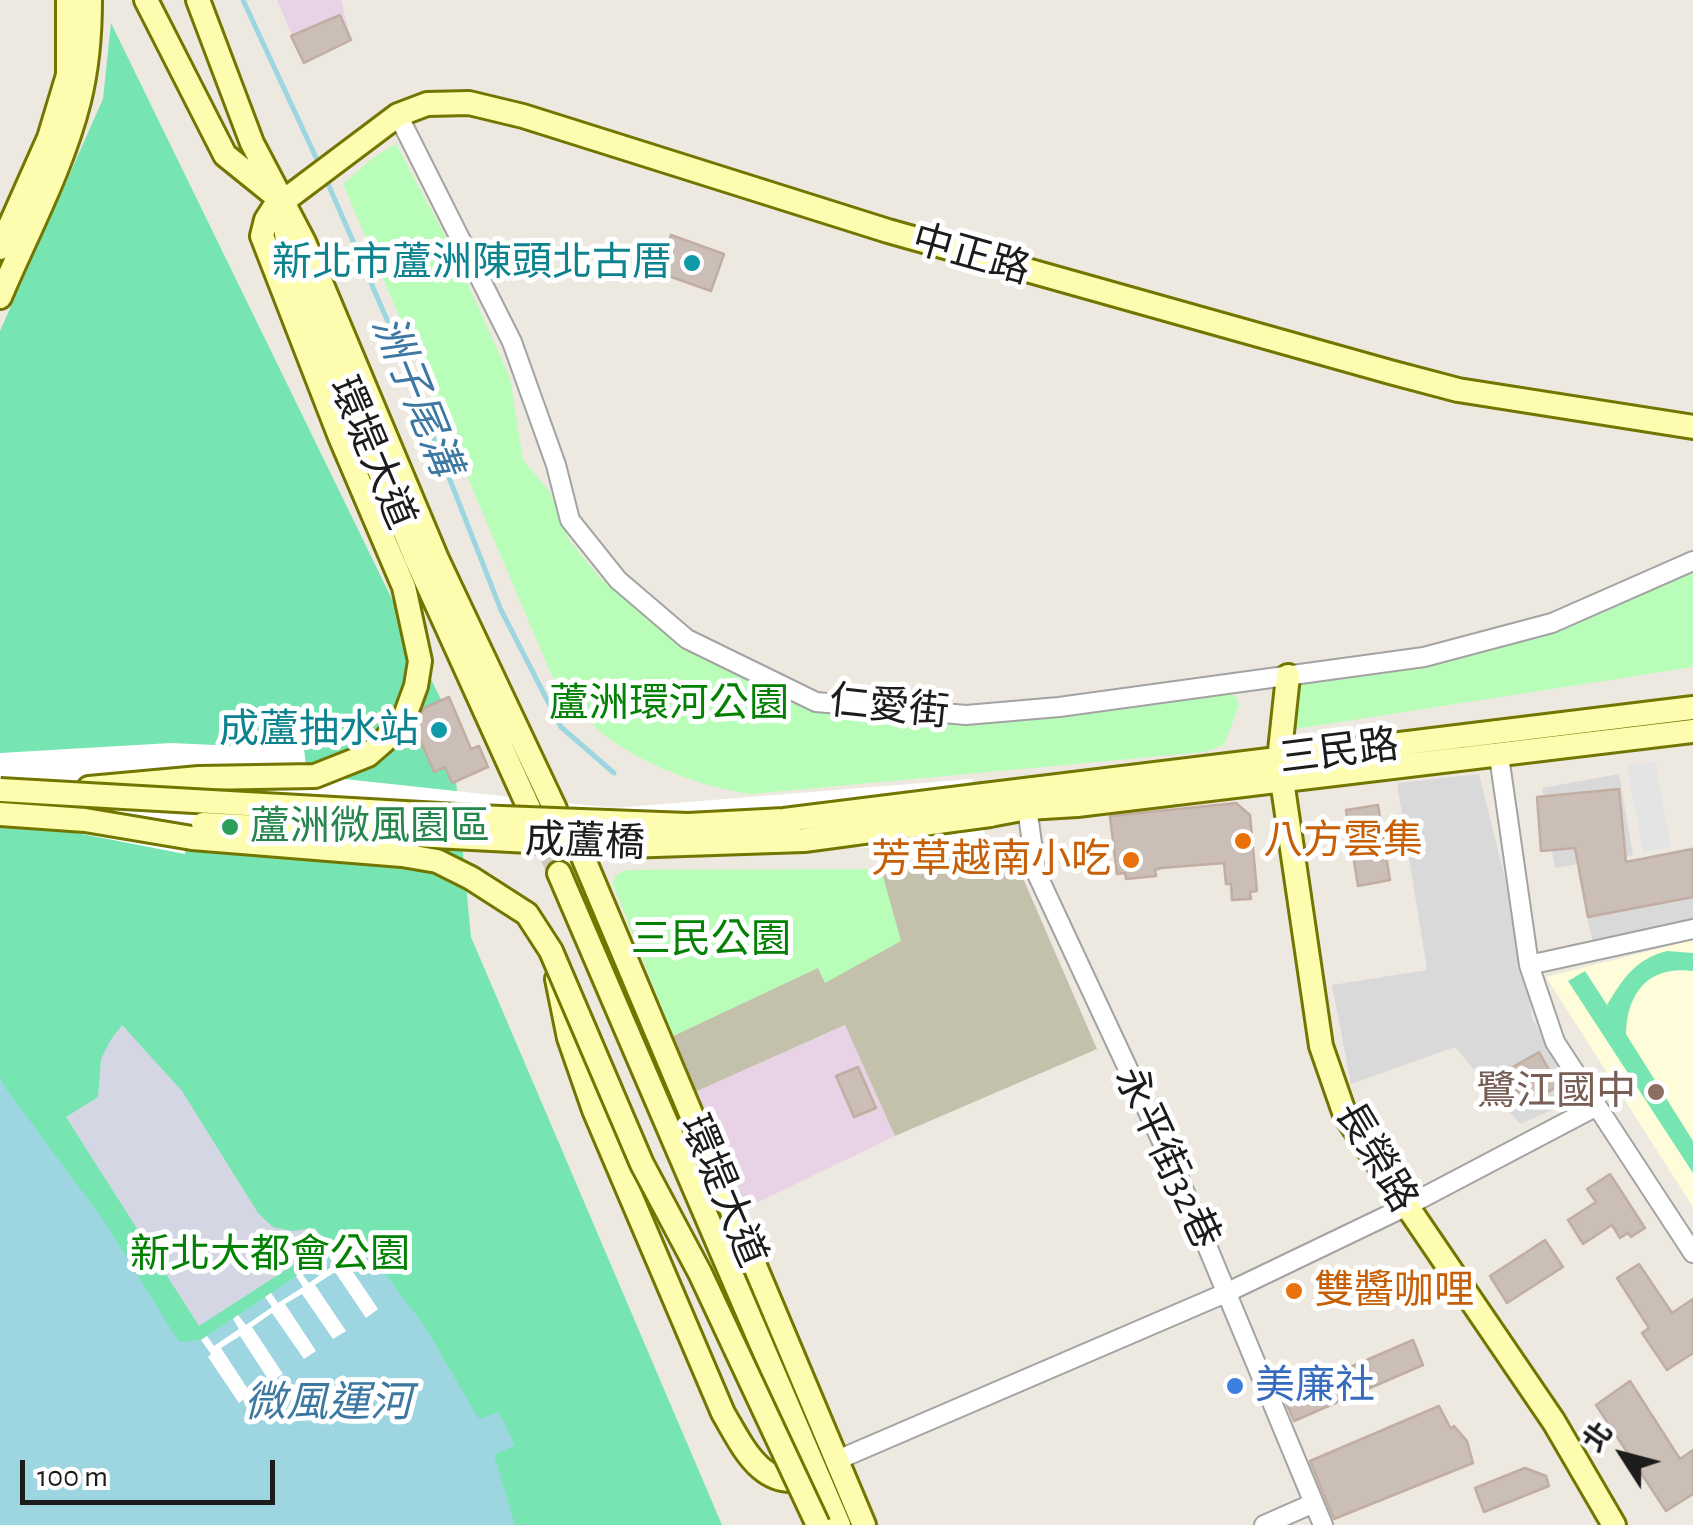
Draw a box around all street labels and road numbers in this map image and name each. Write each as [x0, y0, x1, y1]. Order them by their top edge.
street label: 中正路 [907, 215, 1035, 295]
street label: 環堤大道 [319, 370, 425, 536]
street label: 仁愛街 [827, 677, 951, 737]
street label: 三民路 [1277, 721, 1401, 783]
street label: 成蘆橋 [524, 816, 646, 868]
street label: 永平街32巷 [1104, 1060, 1230, 1256]
street label: 長榮路 [1325, 1093, 1427, 1221]
street label: 環堤大道 [670, 1108, 776, 1274]

